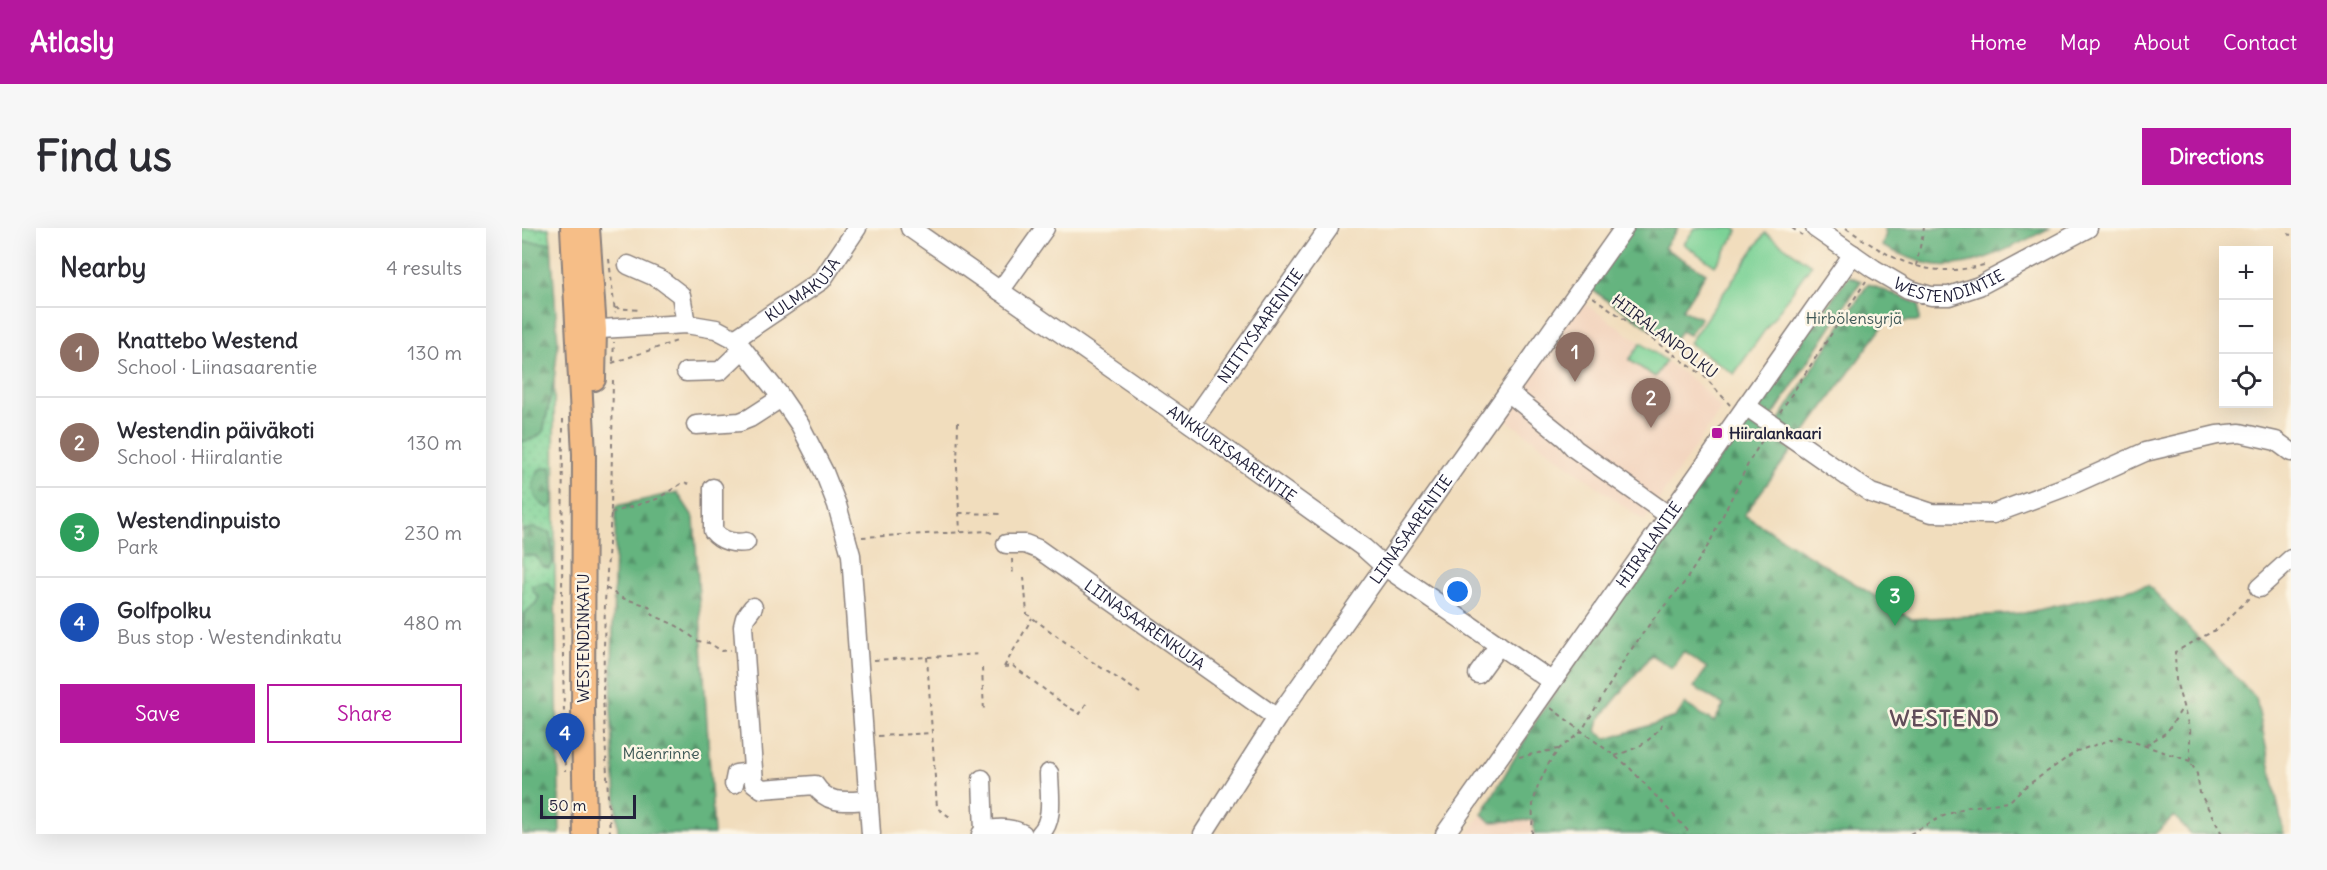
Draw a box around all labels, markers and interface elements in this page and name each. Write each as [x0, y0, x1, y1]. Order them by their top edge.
text: Atlasly [30, 24, 114, 60]
text: Home [1970, 29, 2027, 56]
text: Map [2060, 29, 2101, 56]
text: About [2134, 29, 2190, 56]
text: Contact [2223, 29, 2297, 56]
button: Directions [2142, 128, 2291, 185]
text: Find us [36, 130, 172, 182]
map controls [2219, 246, 2273, 408]
button: + [2219, 246, 2273, 300]
text: Nearby [60, 251, 146, 284]
street label: KULMAKUJA [761, 254, 844, 326]
text: 4 results [386, 255, 462, 280]
street label: NIITTYSAARENTIE [1213, 265, 1307, 387]
street label: WESTENDINTIE [1890, 265, 2007, 306]
street label: HIIRALANPOLKU [1608, 290, 1722, 382]
button: − [2219, 300, 2273, 354]
park label: Hirbölensyrjä [1806, 308, 1902, 328]
text: Knattebo Westend [117, 326, 298, 354]
pin: 1 [1556, 332, 1594, 382]
text: 1 [76, 340, 83, 365]
text: 130 m [407, 340, 462, 365]
text: School · Liinasaarentie [117, 354, 317, 379]
button: locate [2219, 354, 2273, 408]
pin: 2 [1632, 378, 1670, 428]
street label: ANKKURISAARENTIE [1163, 401, 1300, 506]
text: Westendin päiväkoti [117, 416, 314, 444]
place label: Hiiralankaari [1729, 423, 1822, 443]
marker: Hiiralankaari [1710, 426, 1724, 440]
text: 2 [74, 430, 85, 455]
text: 130 m [407, 430, 462, 455]
text: School · Hiiralantie [117, 444, 283, 469]
street label: LIINASAARENTIE [1365, 471, 1456, 588]
street label: HIIRALANTIE [1612, 497, 1686, 591]
text: Westendinpuisto [117, 506, 281, 534]
text: 3 [74, 520, 85, 545]
text: 230 m [404, 520, 462, 545]
text: Park [117, 534, 158, 559]
street label: WESTENDINKATU [573, 573, 593, 703]
street label: LIINASAARENKUJA [1081, 575, 1209, 674]
pin: 3 [1876, 576, 1914, 626]
your location [1443, 577, 1472, 606]
text: Golfpolku [117, 596, 211, 624]
text: 4 [74, 610, 85, 635]
text: 480 m [403, 610, 462, 635]
text: Bus stop · Westendinkatu [117, 624, 342, 649]
button: Save [60, 684, 255, 743]
button: Share [267, 684, 462, 743]
district label: WESTEND [1890, 704, 2000, 732]
pin: 4 [546, 714, 585, 763]
park label: Mäenrinne [622, 743, 700, 763]
scale bar [540, 792, 636, 820]
text: 50 m [549, 795, 587, 815]

